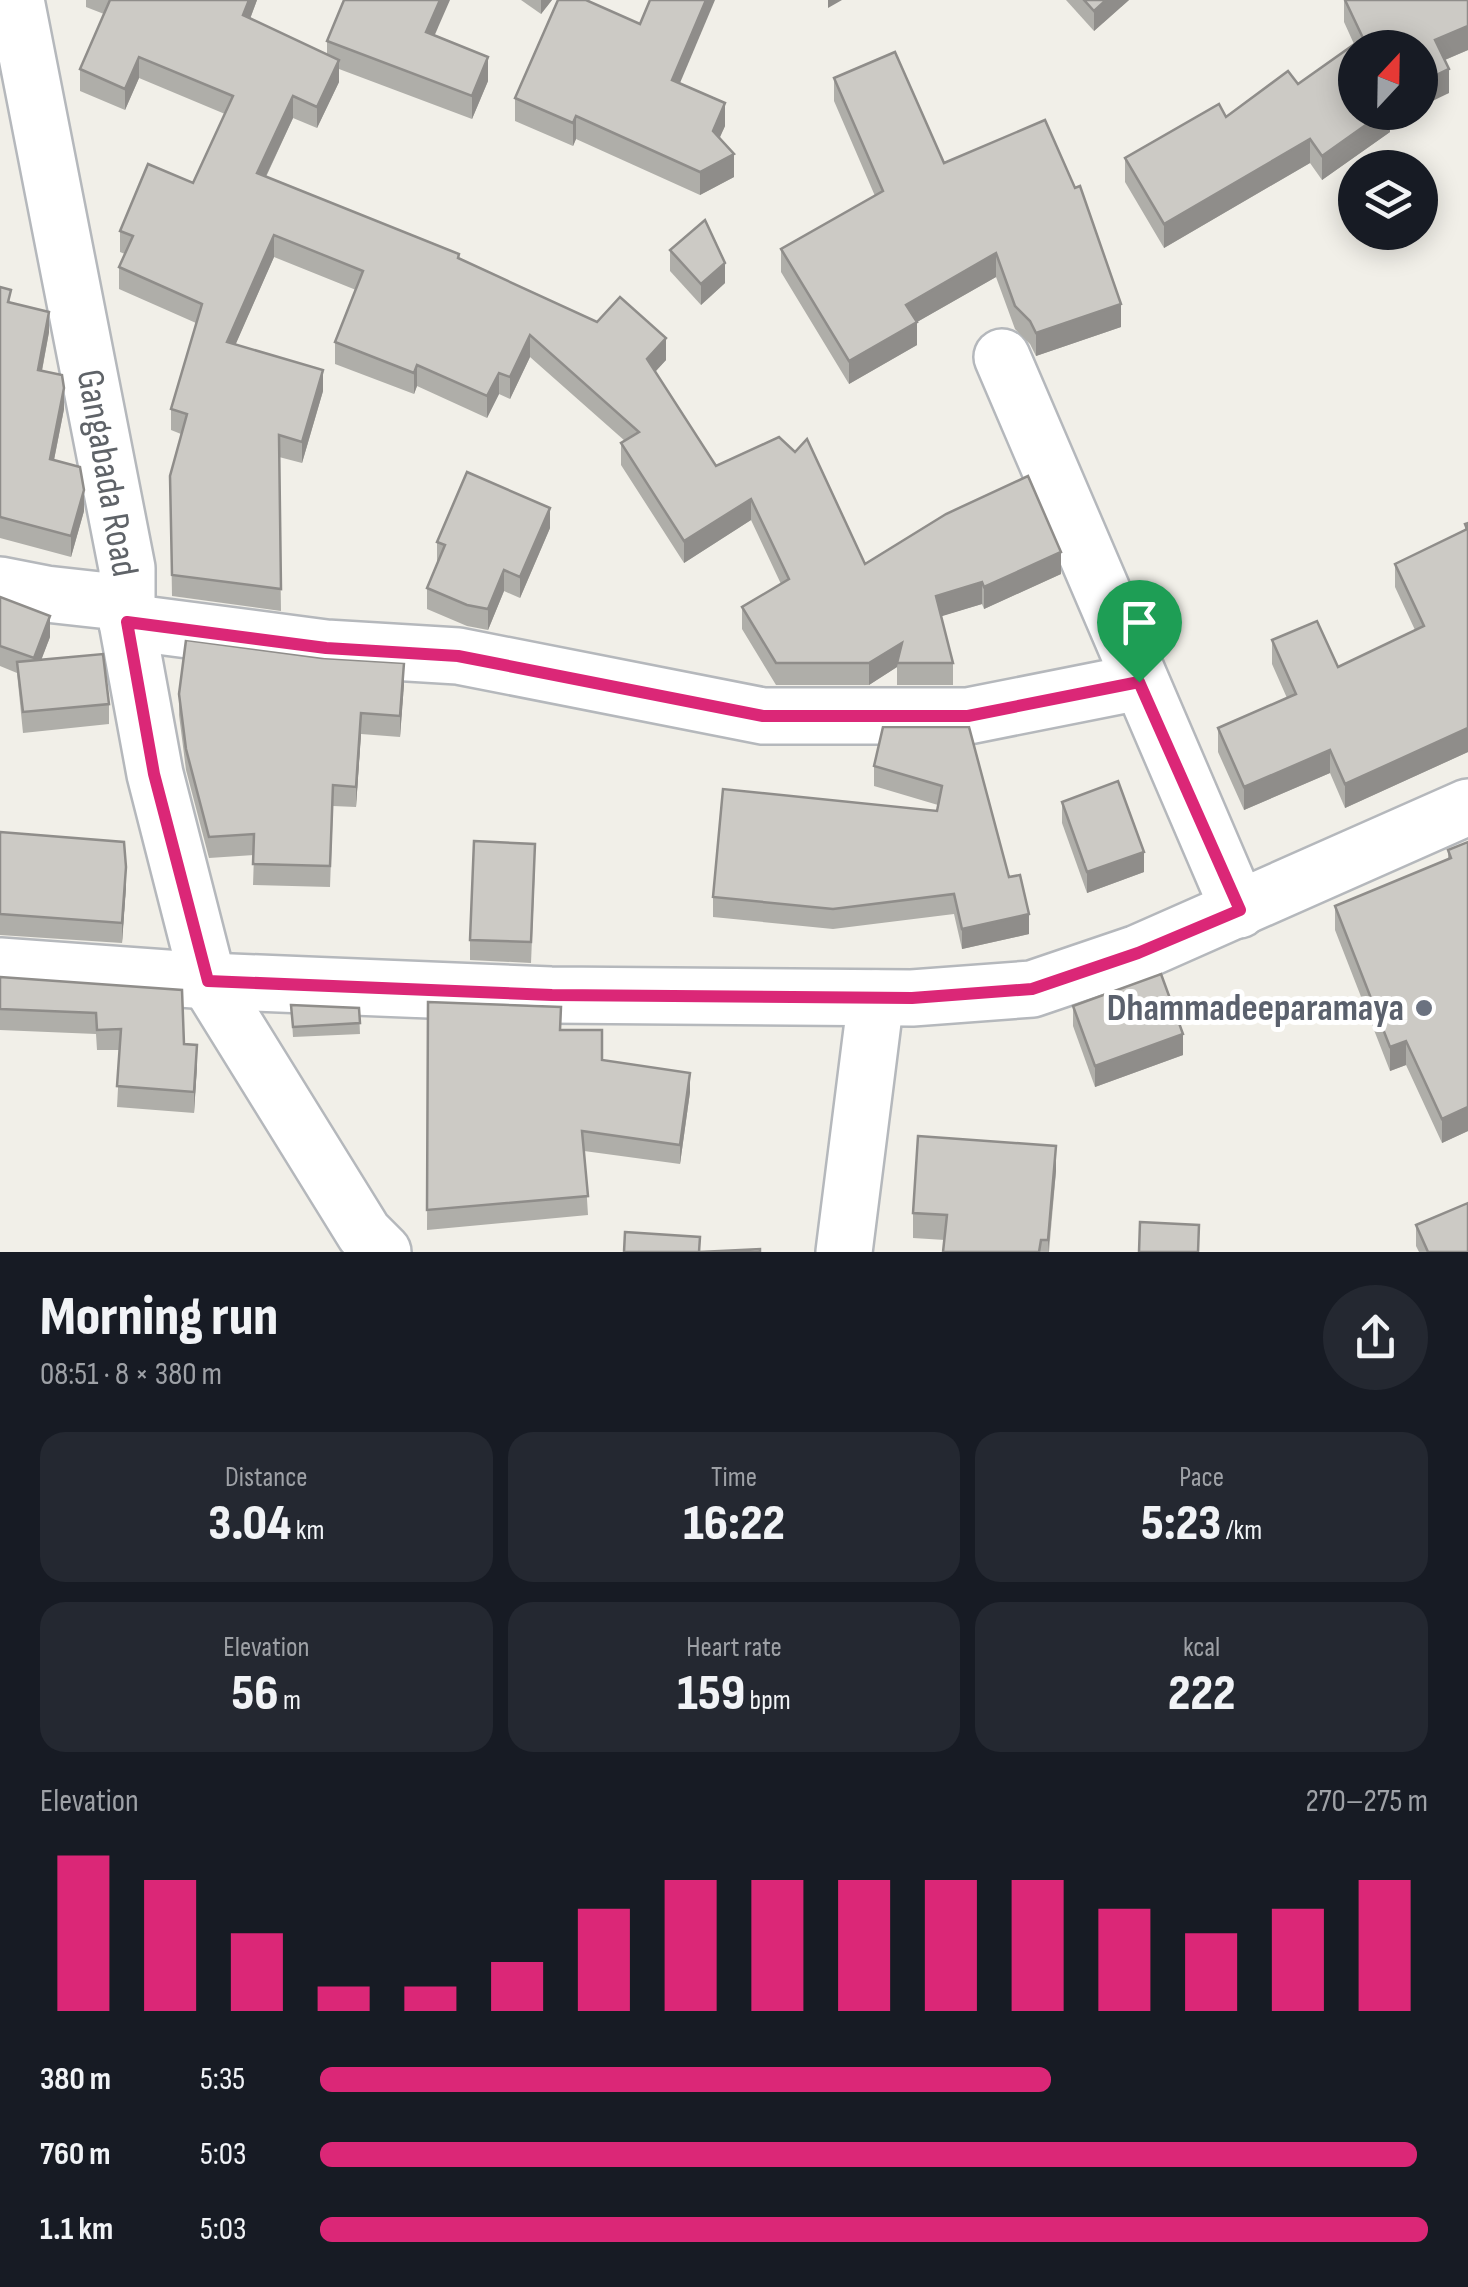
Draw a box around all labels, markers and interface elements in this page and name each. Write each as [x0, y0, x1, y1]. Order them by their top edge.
north arrow [1338, 30, 1438, 130]
map controls [1338, 30, 1438, 250]
button: layers [1338, 150, 1438, 250]
street label: Gangabada Road [67, 366, 147, 580]
pin [1097, 580, 1182, 683]
icon: arrive [1112, 595, 1167, 650]
place label: Dhammadeeparamaya [1107, 986, 1404, 1031]
marker: Dhammadeeparamaya [1413, 997, 1435, 1019]
text: Morning run [40, 1284, 278, 1351]
button: share [1323, 1285, 1428, 1390]
text: 08:51 · 8 × 380 m [40, 1355, 222, 1394]
text: Distance [225, 1461, 308, 1494]
text: Time [711, 1461, 757, 1494]
text: Pace [1179, 1461, 1224, 1494]
text: 3.04 [208, 1494, 291, 1554]
text: 16:22 [683, 1494, 785, 1554]
text: 5:23 [1141, 1494, 1221, 1554]
text: km [291, 1514, 324, 1547]
text: /km [1221, 1514, 1262, 1547]
text: Elevation [223, 1631, 310, 1664]
text: Heart rate [686, 1631, 782, 1664]
text: kcal [1183, 1631, 1220, 1664]
text: 56 [232, 1664, 279, 1724]
text: 159 [677, 1664, 745, 1724]
text: 222 [1168, 1664, 1235, 1724]
text: m [279, 1684, 301, 1717]
text: bpm [745, 1684, 791, 1717]
text: Elevation [40, 1782, 139, 1821]
text: 270–275 m [1306, 1782, 1428, 1821]
text: 380 m [40, 2060, 111, 2099]
text: 5:35 [200, 2060, 245, 2099]
text: 760 m [40, 2135, 110, 2174]
text: 5:03 [200, 2135, 247, 2174]
text: 1.1 km [40, 2210, 113, 2249]
text: 5:03 [200, 2210, 247, 2249]

